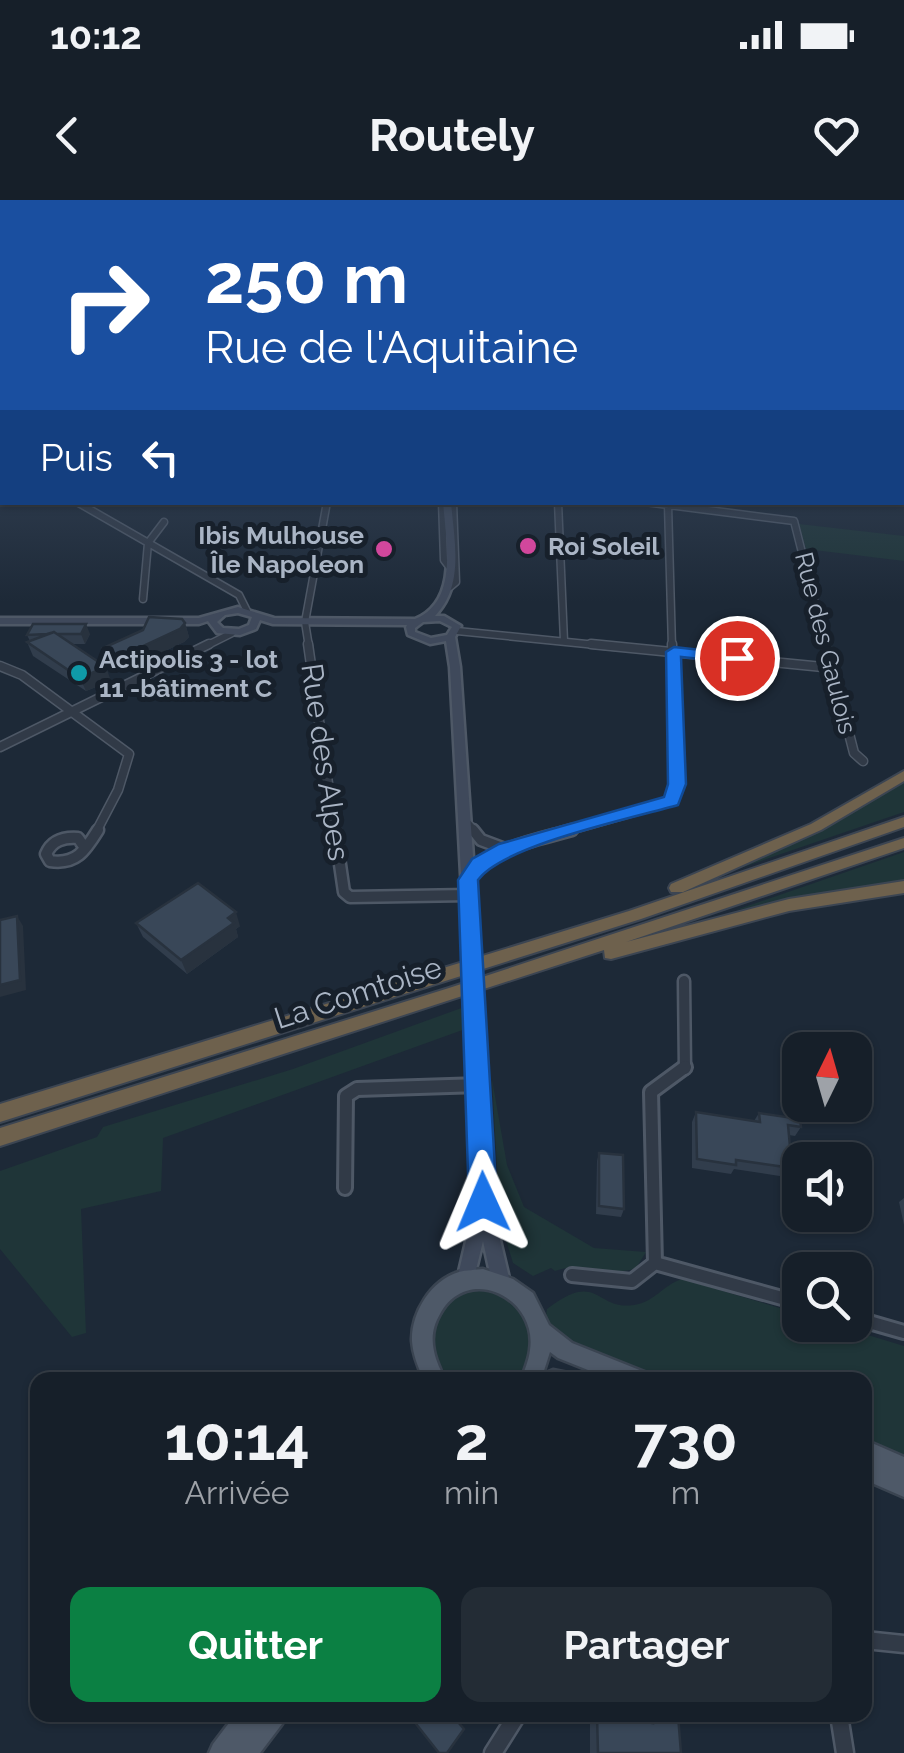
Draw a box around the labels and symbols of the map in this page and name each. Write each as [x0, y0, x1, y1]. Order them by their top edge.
place label: Ibis Mulhouse Île Napoleon [198, 520, 364, 579]
place label: Roi Soleil [548, 531, 659, 561]
marker: Roi Soleil [517, 535, 539, 557]
marker: Ibis Mulhouse Île Napoleon [373, 538, 395, 560]
street label: Rue des Gaulois [789, 549, 863, 737]
pin [695, 616, 780, 701]
place label: Actipolis 3 - lot 11 -bâtiment C [99, 644, 278, 703]
street label: Rue des Alpes [294, 661, 357, 863]
marker: Actipolis 3 - lot 11 -bâtiment C [68, 662, 90, 684]
street label: La Comtoise [270, 949, 446, 1036]
north arrow [782, 1032, 872, 1122]
position arrow [431, 1150, 535, 1254]

